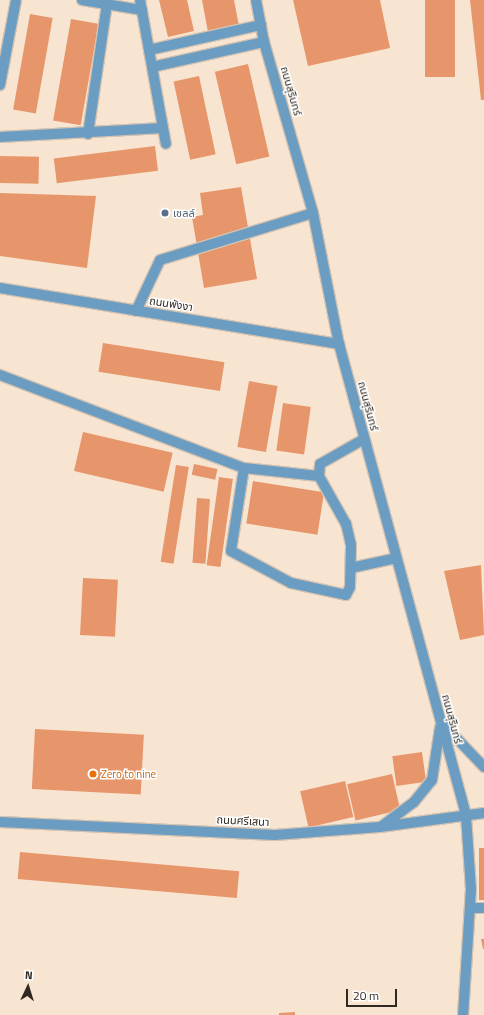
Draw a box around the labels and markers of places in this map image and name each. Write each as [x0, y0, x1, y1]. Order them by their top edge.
place label: เชลล์ [173, 206, 195, 220]
marker: เชลล์ [160, 208, 170, 218]
place label: Zero to nine [101, 767, 156, 781]
marker: Zero to nine [88, 769, 98, 779]

